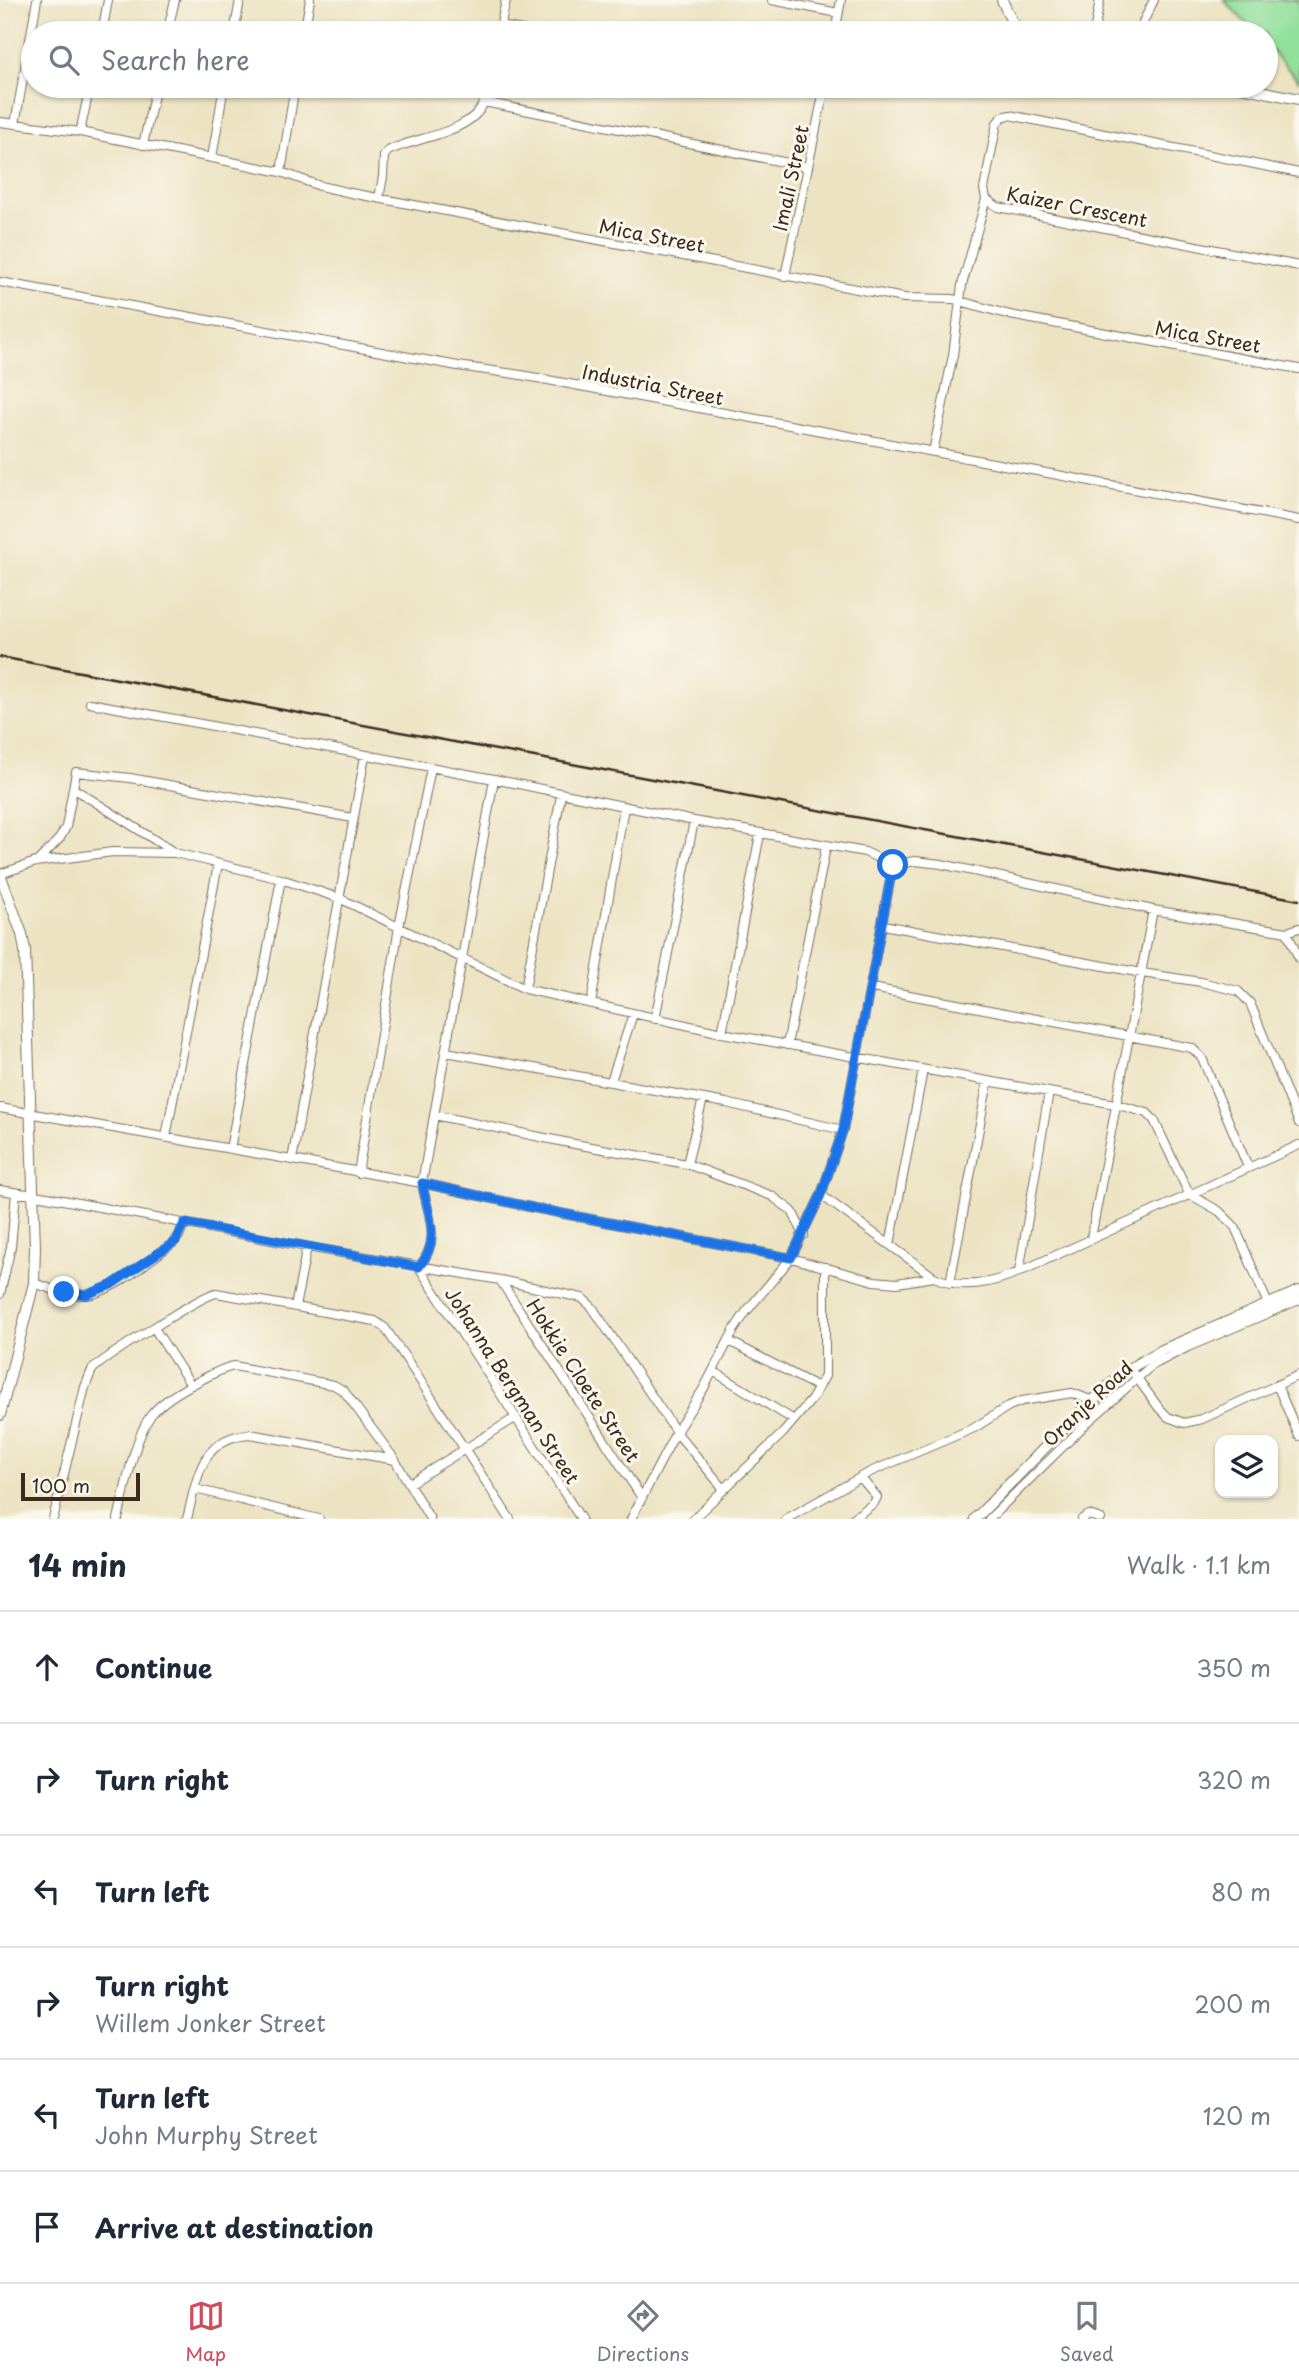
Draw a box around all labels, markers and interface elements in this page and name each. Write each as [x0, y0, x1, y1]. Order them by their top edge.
search box [21, 21, 1278, 98]
text: Search here [101, 40, 250, 79]
icon: search [45, 41, 83, 79]
street label: Imali Street [765, 122, 815, 234]
street label: Kaizer Crescent [1004, 179, 1150, 233]
street label: Mica Street [597, 211, 707, 259]
street label: Mica Street [1153, 313, 1263, 359]
street label: Industria Street [580, 357, 726, 411]
route start [877, 849, 908, 880]
route end [48, 1276, 79, 1307]
street label: Johanna Bergman Street [439, 1281, 587, 1489]
street label: Hokkie Cloete Street [521, 1293, 648, 1467]
street label: Oranje Road [1036, 1354, 1138, 1452]
map controls [1215, 1435, 1278, 1498]
button: layers [1215, 1435, 1278, 1498]
scale bar [21, 1470, 140, 1502]
text: 100 m [32, 1471, 90, 1499]
text: 14 min [28, 1542, 127, 1587]
text: Walk · 1.1 km [1127, 1547, 1271, 1582]
icon: ahead [28, 1648, 66, 1686]
text: Continue [95, 1648, 212, 1687]
text: 350 m [1196, 1650, 1271, 1685]
icon: right [28, 1760, 66, 1798]
text: Turn right [95, 1760, 229, 1799]
text: 320 m [1197, 1762, 1271, 1797]
icon: left [28, 1872, 66, 1910]
text: Turn left [95, 1872, 210, 1911]
text: 80 m [1211, 1874, 1271, 1909]
text: Turn right [95, 1966, 229, 2005]
icon: right [28, 1984, 66, 2022]
text: 200 m [1194, 1986, 1271, 2021]
text: Willem Jonker Street [95, 2005, 326, 2040]
text: Turn left [95, 2078, 210, 2117]
icon: left [28, 2096, 66, 2134]
text: 120 m [1203, 2098, 1271, 2133]
text: John Murphy Street [95, 2117, 318, 2152]
icon: arrive [28, 2208, 66, 2246]
text: Arrive at destination [95, 2208, 374, 2247]
tab: Map [185, 2297, 226, 2367]
tab: Directions [597, 2297, 689, 2367]
tab: Saved [1060, 2297, 1114, 2367]

